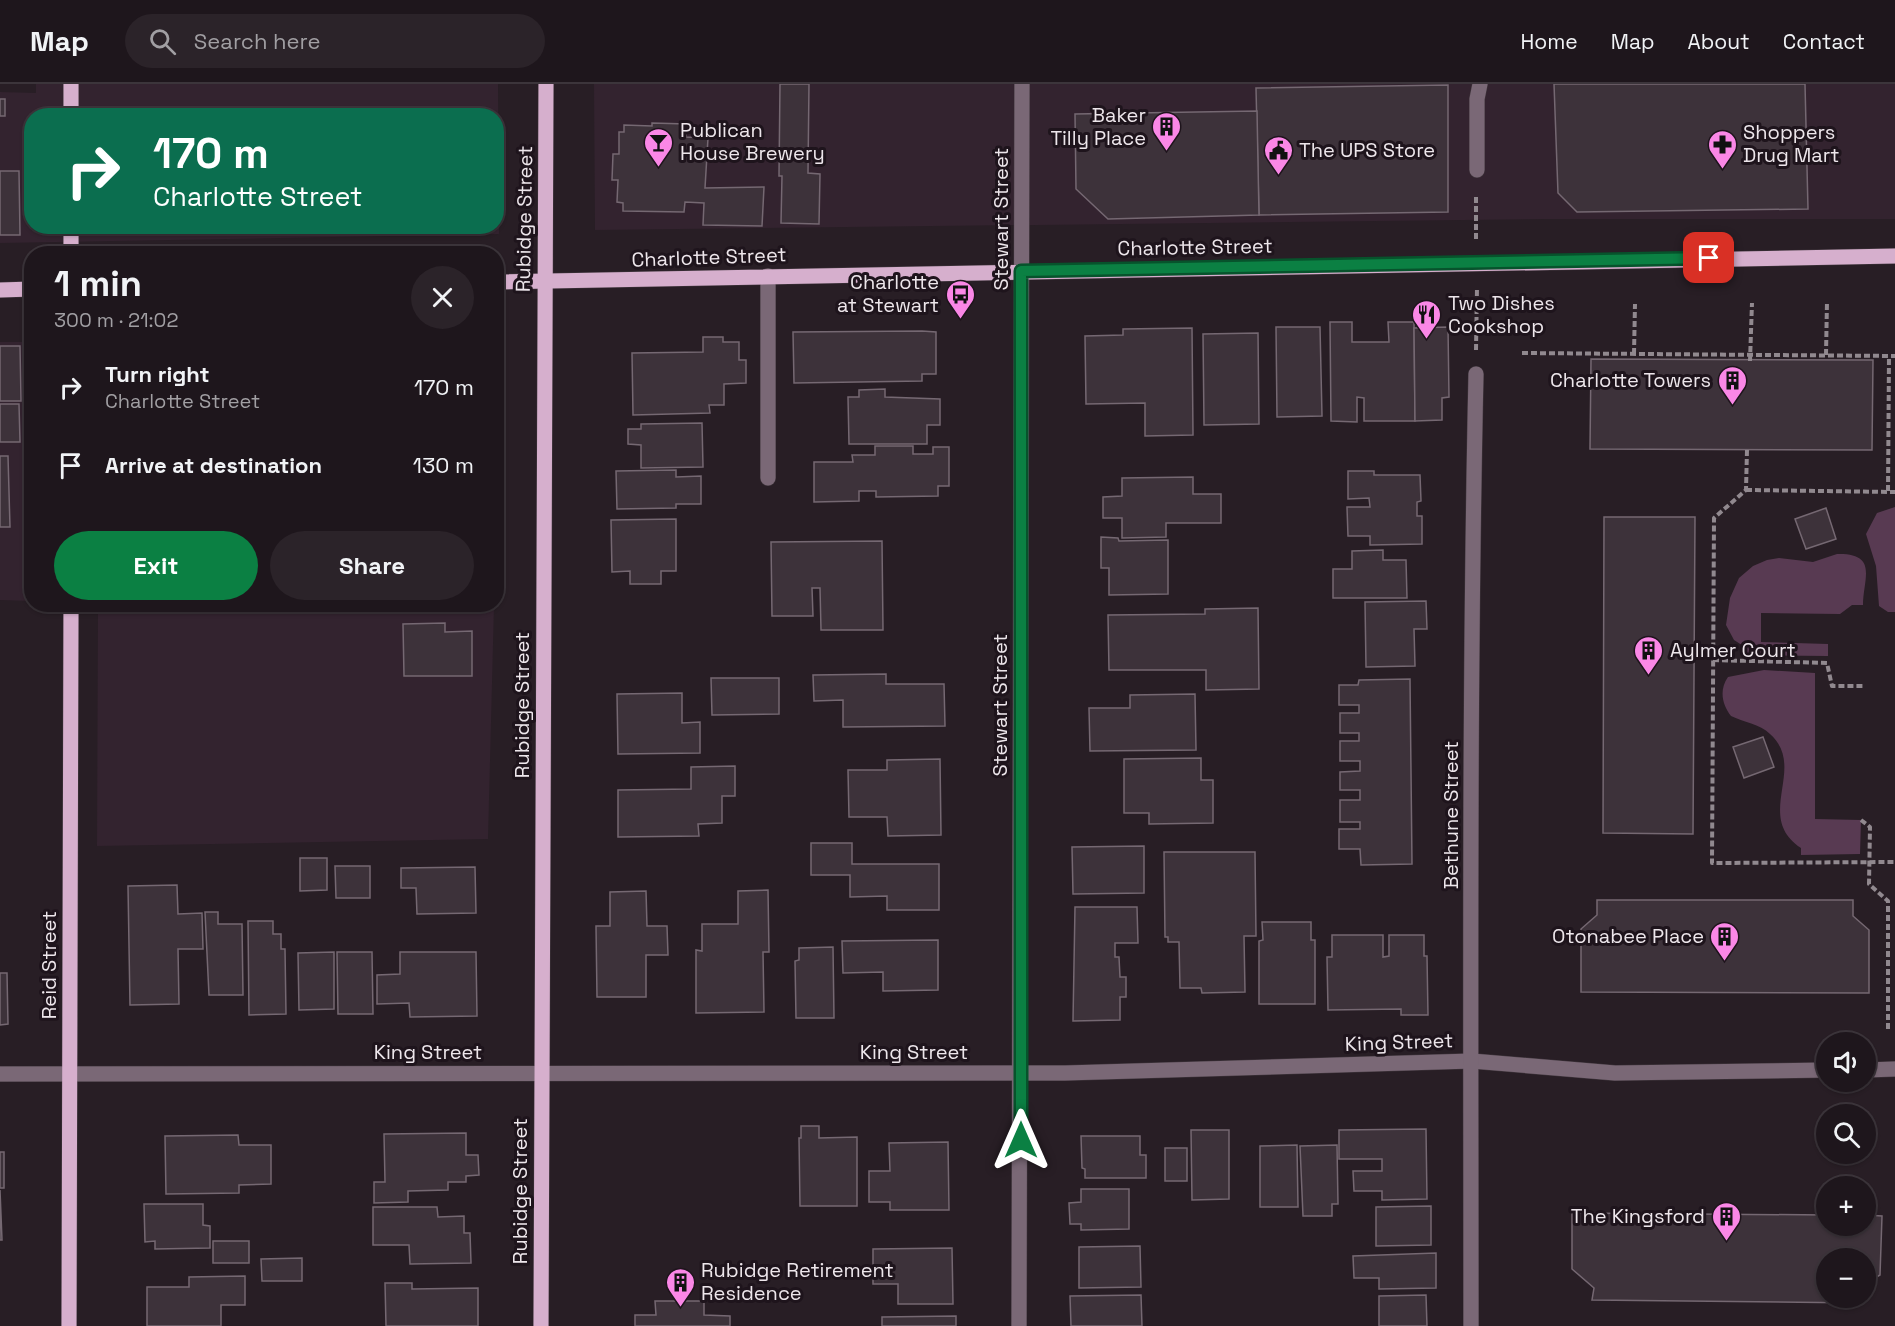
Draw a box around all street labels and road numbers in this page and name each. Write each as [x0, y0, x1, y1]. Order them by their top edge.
street label: Rubidge Street [510, 146, 538, 292]
street label: Stewart Street [988, 147, 1014, 291]
street label: Charlotte Street [1117, 233, 1273, 261]
street label: Charlotte Street [631, 241, 787, 273]
street label: Rubidge Street [509, 632, 535, 778]
street label: Stewart Street [987, 633, 1013, 777]
street label: Bethune Street [1438, 741, 1464, 889]
street label: Reid Street [36, 911, 62, 1019]
street label: King Street [1344, 1027, 1454, 1057]
street label: King Street [374, 1039, 482, 1065]
street label: King Street [860, 1039, 968, 1065]
street label: Rubidge Street [507, 1118, 533, 1264]

